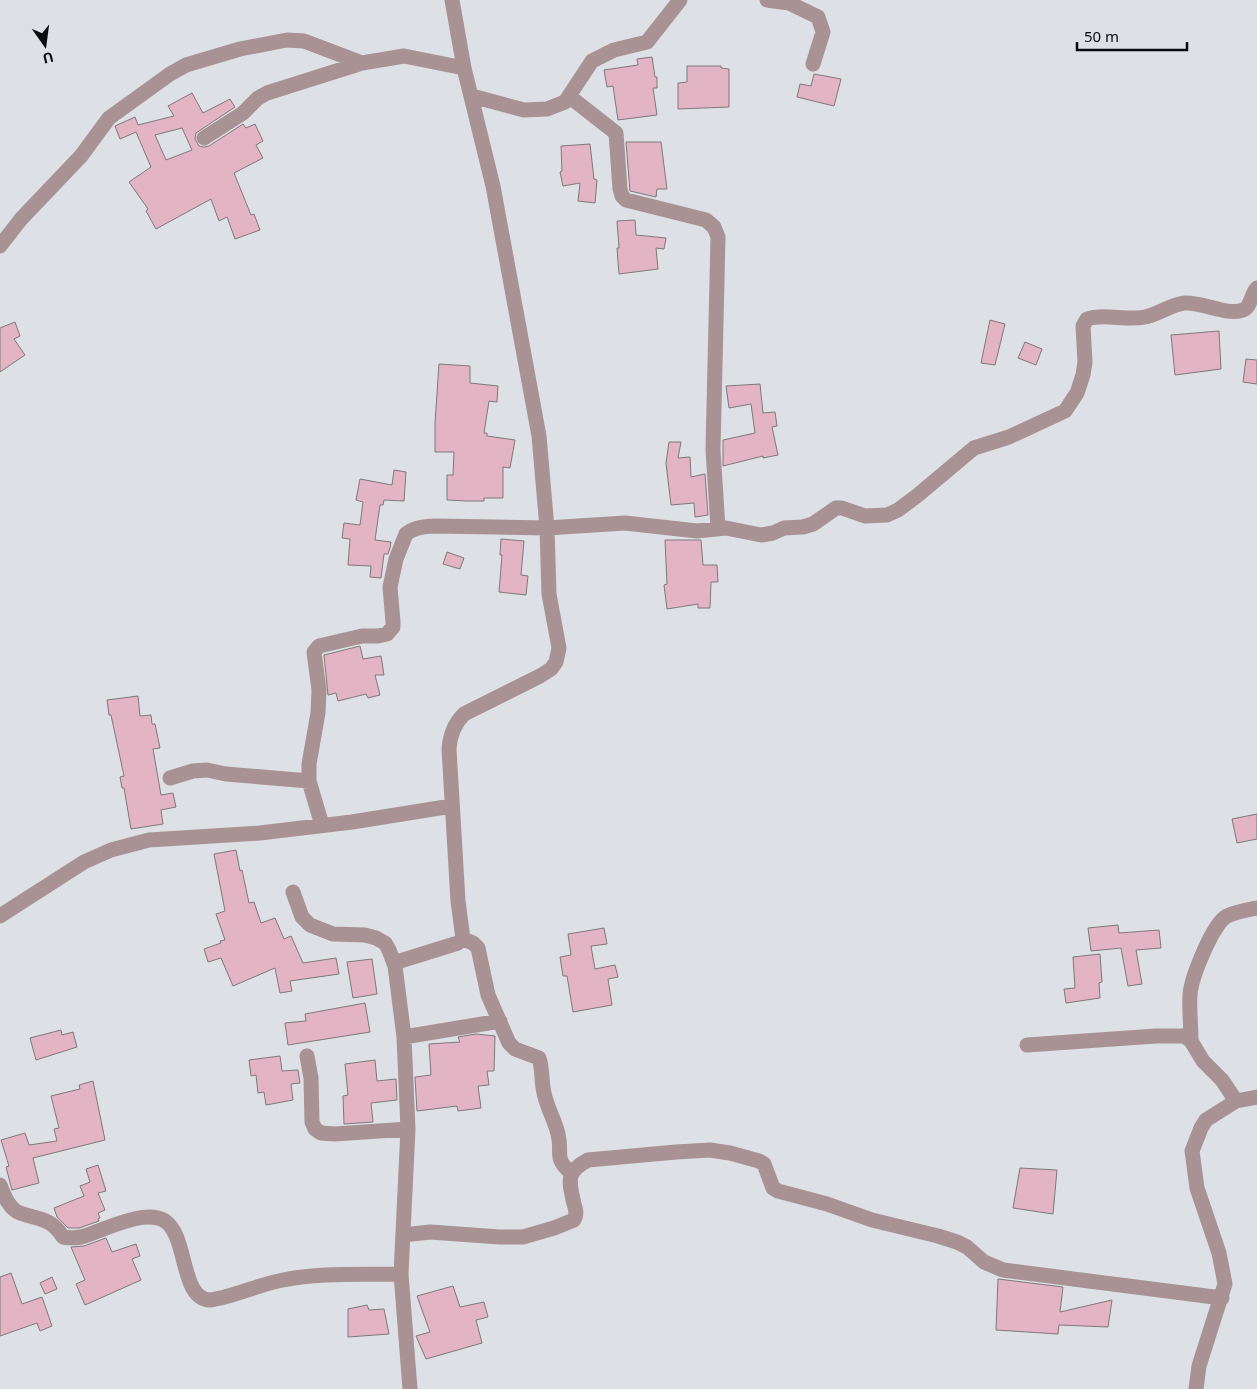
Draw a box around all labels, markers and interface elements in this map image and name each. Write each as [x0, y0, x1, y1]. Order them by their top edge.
north arrow [20, 20, 70, 70]
scale bar [1077, 20, 1187, 52]
text: 50 m [1084, 26, 1119, 46]
text: U [41, 48, 56, 69]

